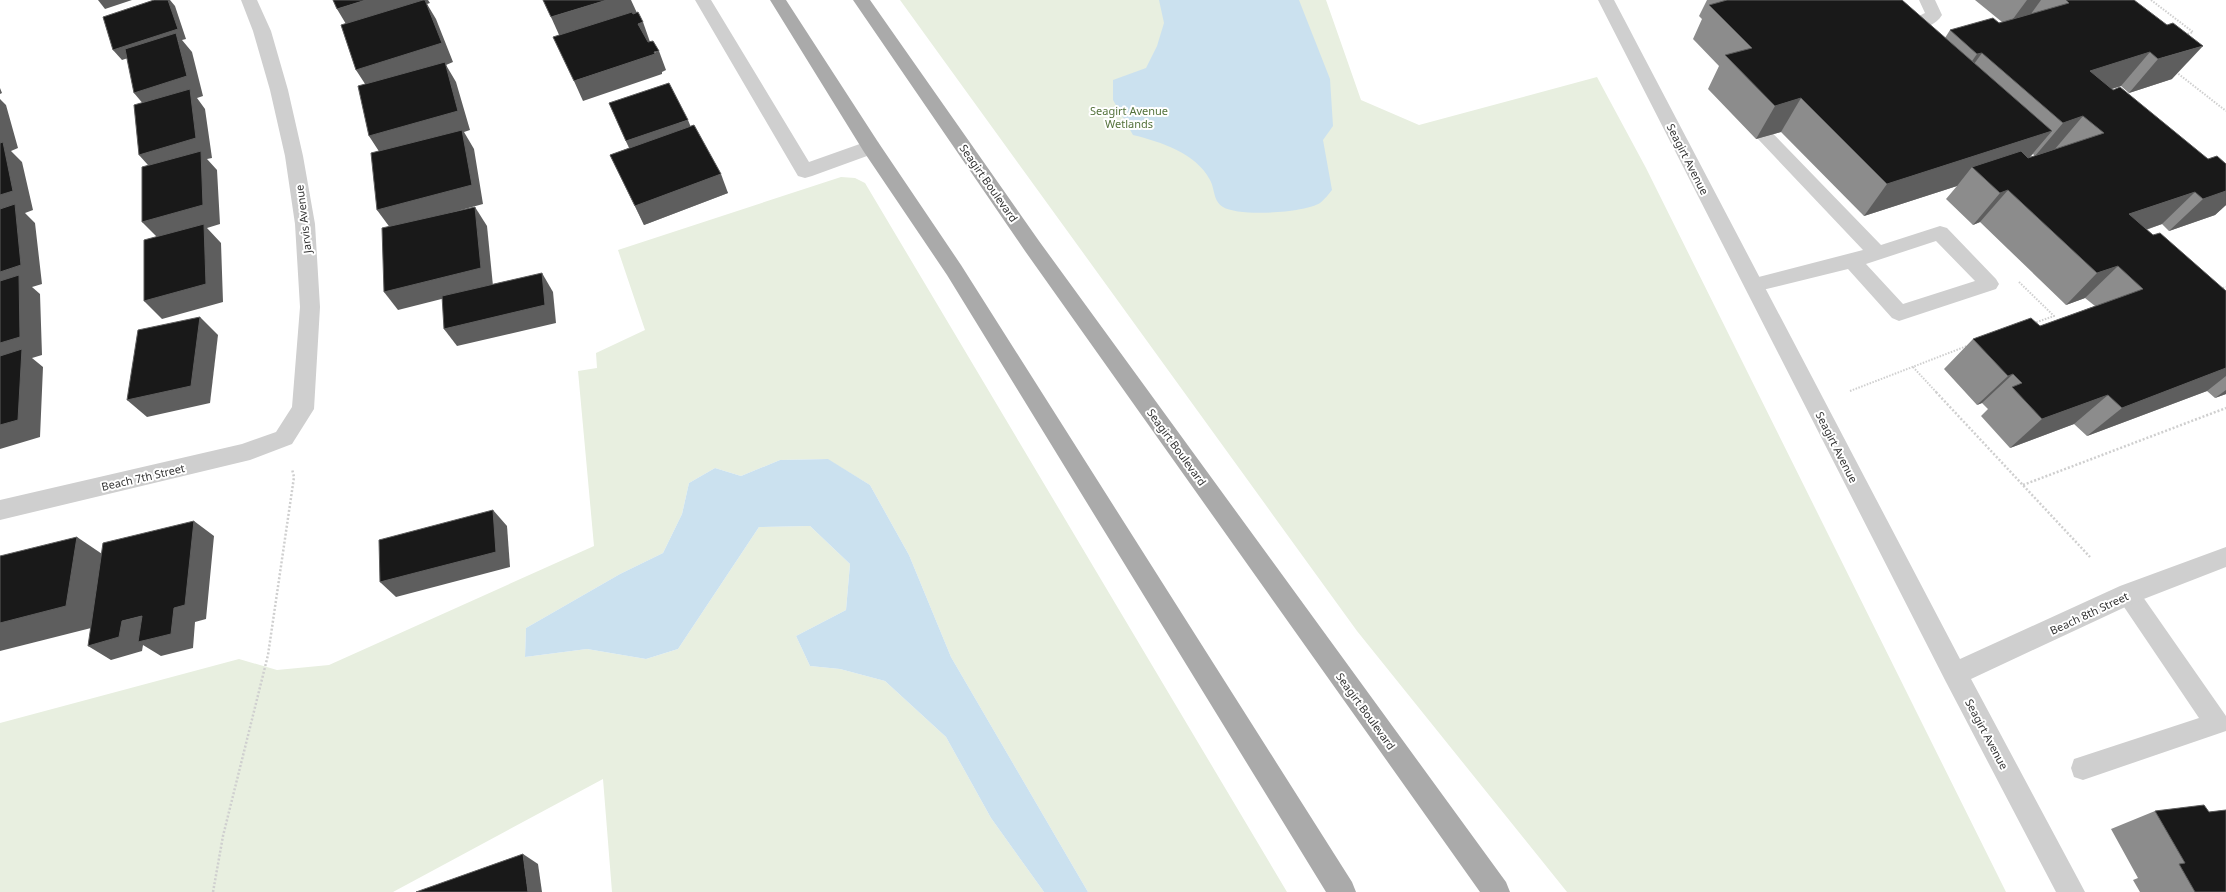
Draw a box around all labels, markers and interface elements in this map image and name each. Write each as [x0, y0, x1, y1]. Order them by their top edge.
park label: Seagirt Avenue Wetlands [1090, 103, 1168, 131]
street label: Seagirt Avenue [1664, 121, 1712, 197]
street label: Seagirt Boulevard [957, 141, 1021, 225]
street label: Jarvis Avenue [291, 184, 315, 255]
street label: Seagirt Boulevard [1144, 406, 1210, 488]
street label: Seagirt Avenue [1813, 409, 1861, 485]
street label: Beach 7th Street [100, 460, 186, 494]
street label: Beach 8th Street [2047, 588, 2131, 638]
street label: Seagirt Boulevard [1333, 670, 1399, 752]
street label: Seagirt Avenue [1962, 696, 2012, 772]

